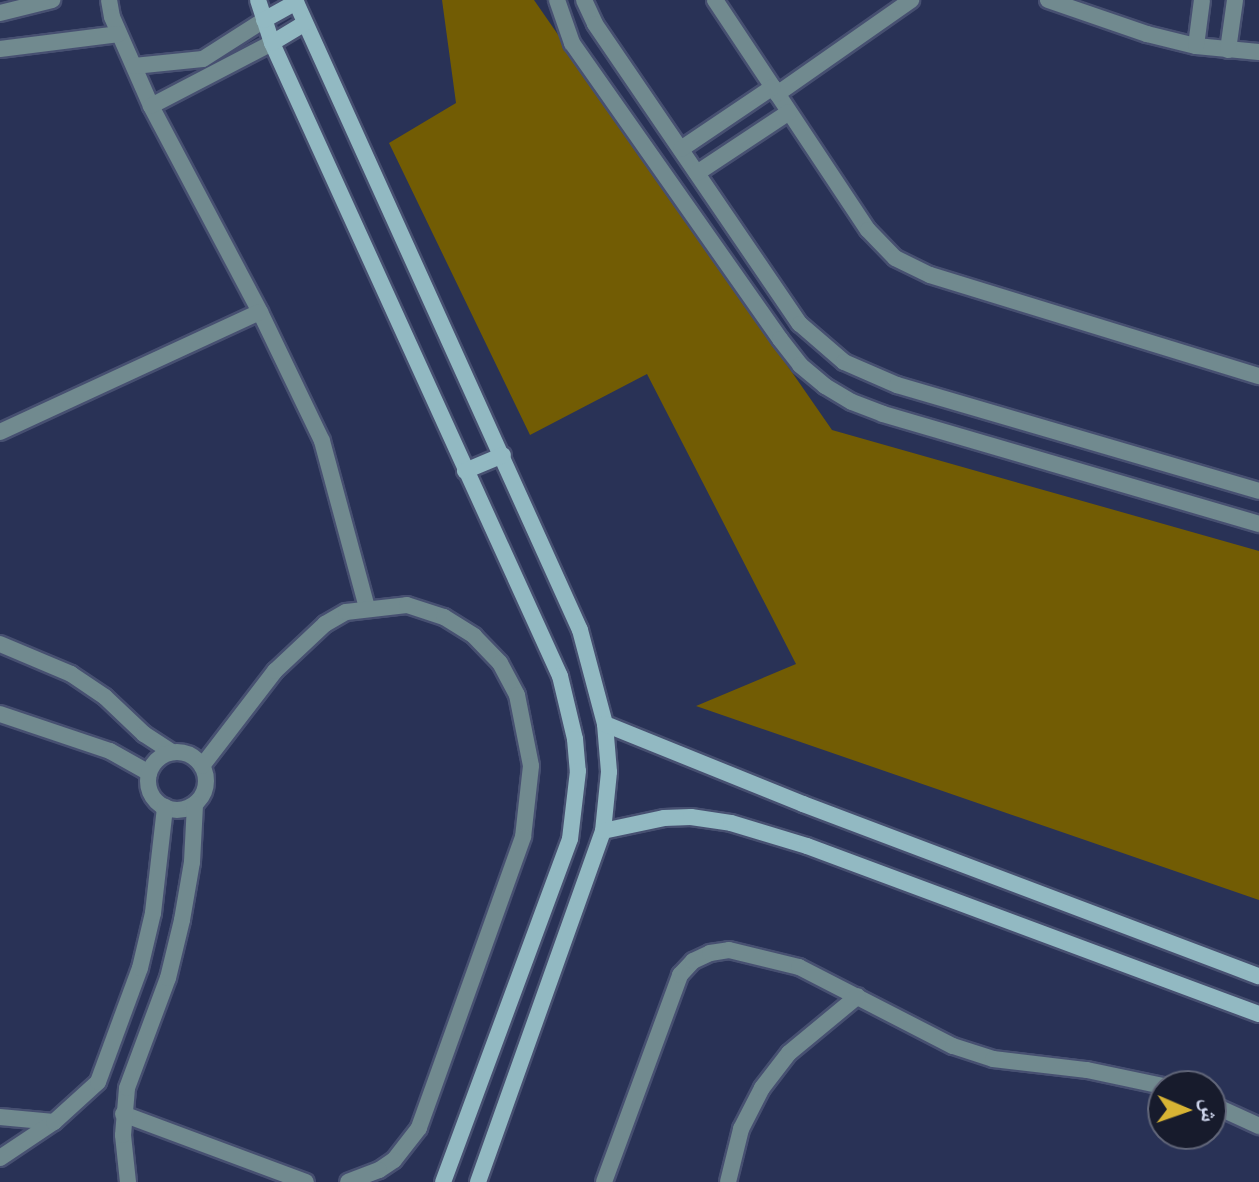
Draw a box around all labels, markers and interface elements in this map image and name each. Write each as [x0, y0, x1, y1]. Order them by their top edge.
north arrow [1147, 1070, 1227, 1150]
text: ش [1194, 1099, 1225, 1123]

